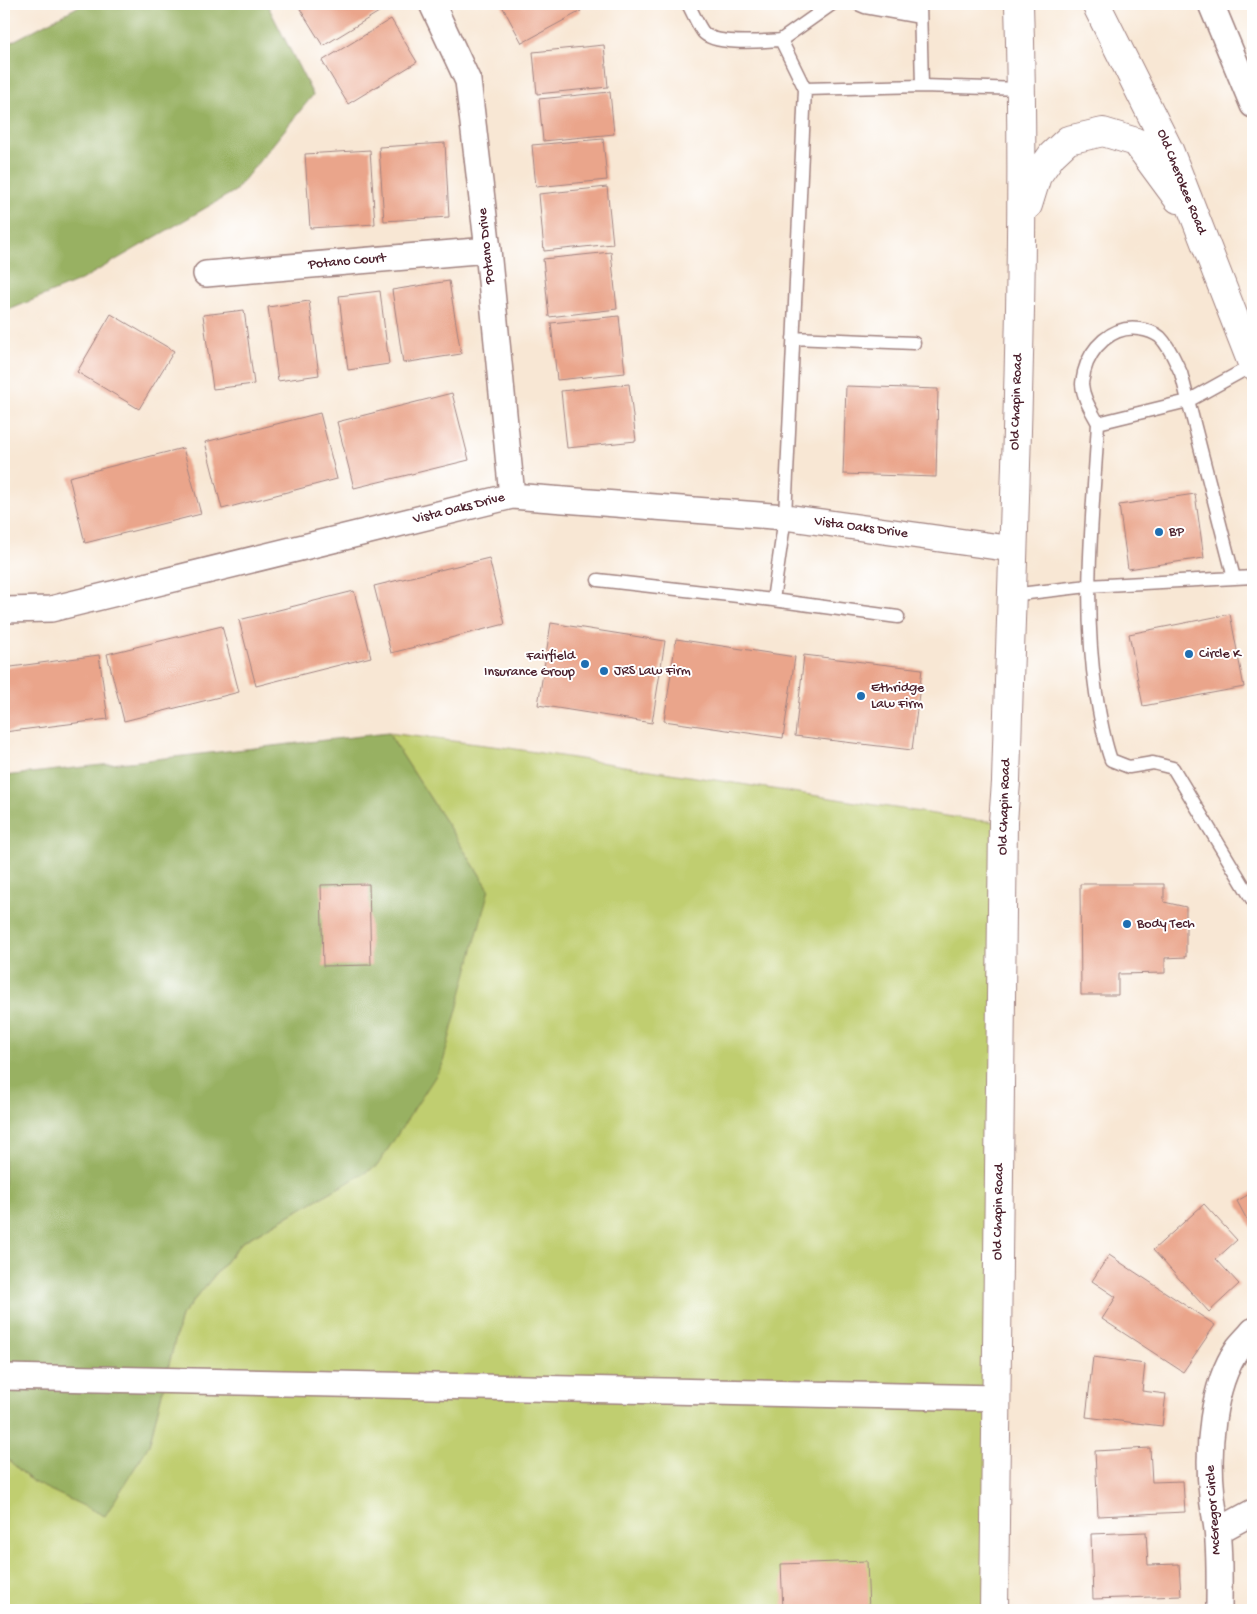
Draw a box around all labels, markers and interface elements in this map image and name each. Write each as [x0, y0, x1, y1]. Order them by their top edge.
street label: Old Cherokee Road [1152, 127, 1211, 239]
street label: Potano Drive [474, 206, 500, 286]
street label: Potano Court [307, 250, 388, 274]
street label: Old Chapin Road [1007, 352, 1027, 450]
street label: Vista Oaks Drive [410, 489, 508, 529]
street label: Vista Oaks Drive [812, 513, 910, 543]
place label: BP [1168, 524, 1184, 541]
marker: BP [1153, 526, 1165, 538]
place label: Circle K [1199, 646, 1242, 663]
place label: Fairfield Insurance Group [484, 648, 577, 681]
marker: Circle K [1183, 648, 1195, 660]
marker: Fairfield Insurance Group [579, 658, 591, 670]
place label: JRS Law Firm [614, 663, 691, 680]
marker: JRS Law Firm [598, 665, 610, 677]
place label: Ethridge Law Firm [871, 680, 925, 713]
marker: Ethridge Law Firm [855, 690, 867, 702]
street label: Old Chapin Road [995, 757, 1015, 855]
place label: Body Tech [1136, 916, 1195, 933]
marker: Body Tech [1121, 918, 1133, 930]
street label: Old Chapin Road [990, 1162, 1008, 1260]
street label: McGregor Circle [1202, 1464, 1226, 1555]

